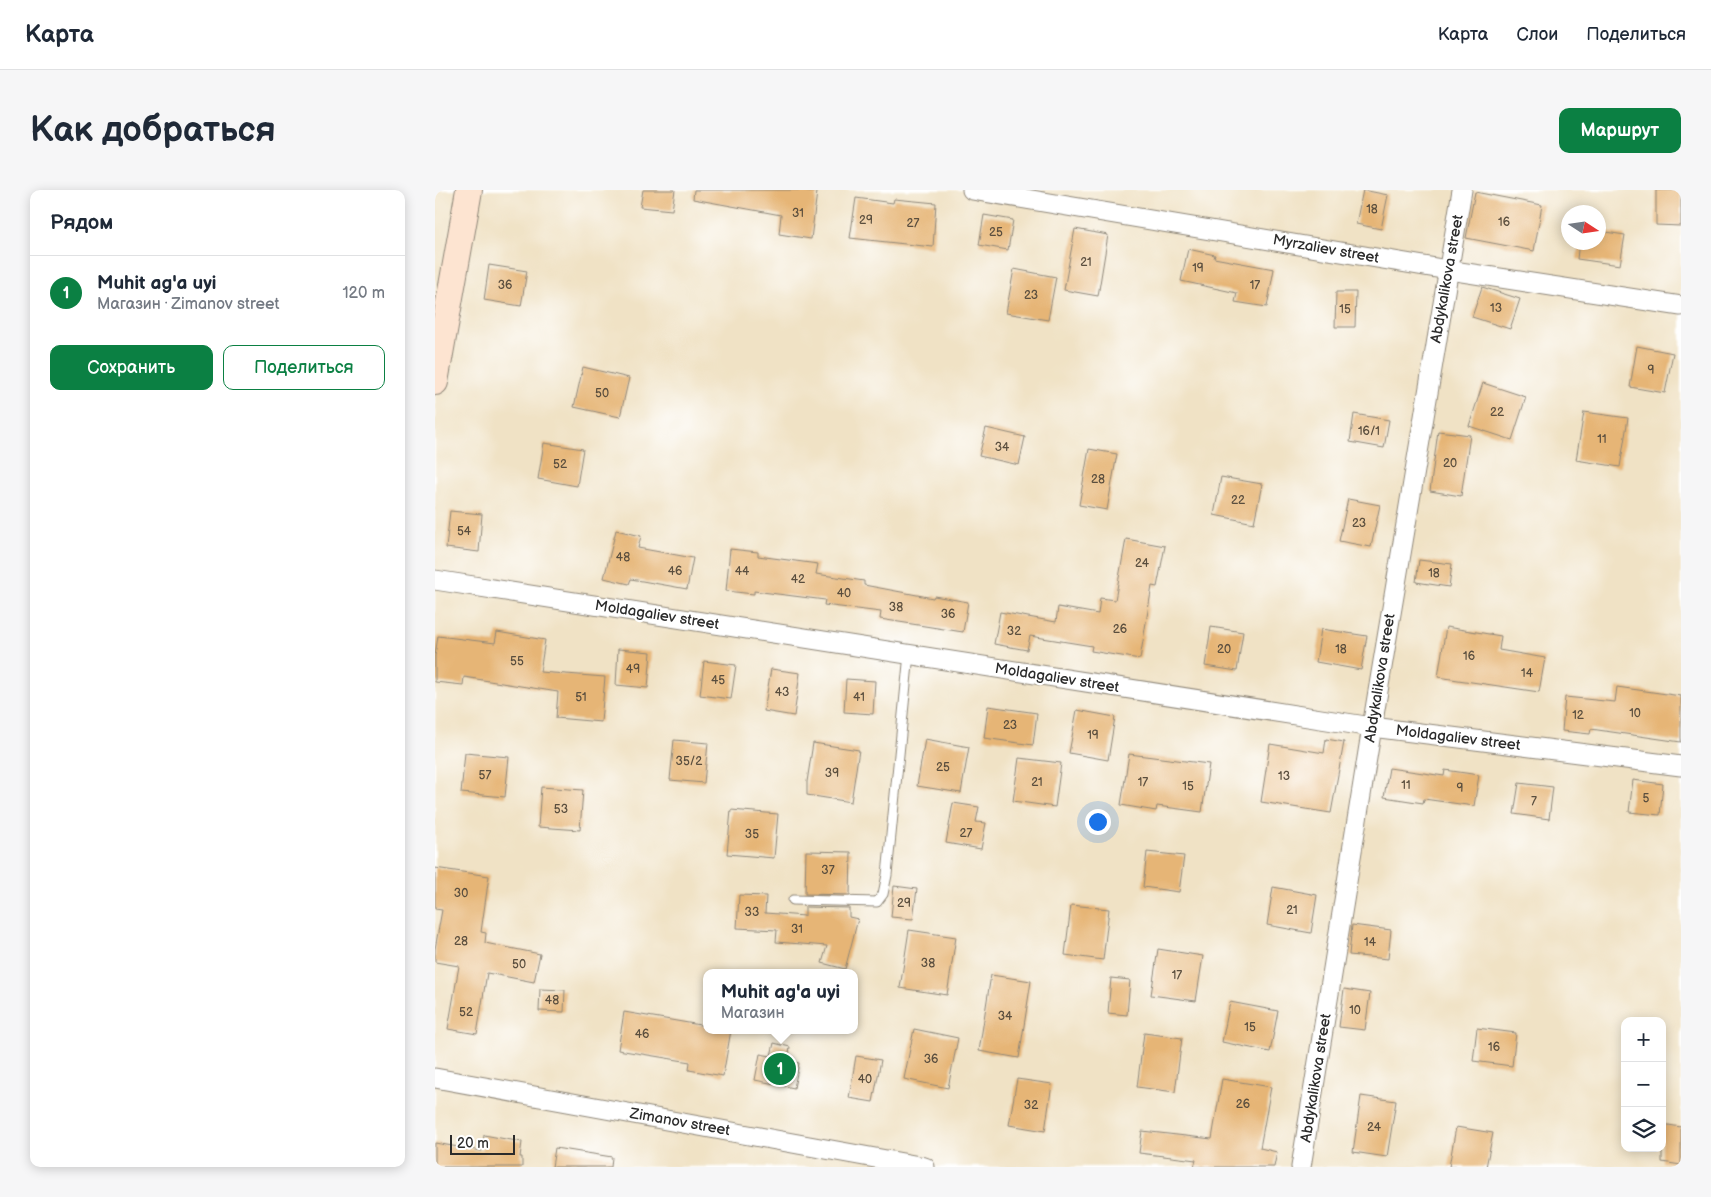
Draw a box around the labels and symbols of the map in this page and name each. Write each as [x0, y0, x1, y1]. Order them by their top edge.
house number: 18 [1366, 202, 1378, 217]
north arrow [1561, 205, 1606, 250]
house number: 31 [792, 206, 804, 221]
house number: 29 [859, 213, 873, 228]
street label: Abdykalikova street [1426, 213, 1468, 345]
house number: 16 [1498, 215, 1510, 230]
house number: 27 [907, 216, 920, 231]
house number: 25 [989, 225, 1003, 240]
street label: Myrzaliev street [1271, 230, 1381, 268]
house number: 21 [1080, 255, 1092, 270]
house number: 19 [1192, 261, 1204, 276]
house number: 36 [498, 278, 512, 293]
house number: 17 [1250, 278, 1260, 293]
house number: 23 [1024, 288, 1038, 303]
house number: 13 [1490, 301, 1502, 316]
house number: 15 [1339, 302, 1351, 317]
house number: 9 [1648, 363, 1655, 378]
house number: 50 [595, 386, 609, 401]
house number: 22 [1490, 405, 1504, 420]
house number: 16/1 [1358, 424, 1380, 439]
house number: 11 [1597, 432, 1607, 447]
house number: 34 [995, 440, 1010, 455]
house number: 20 [1443, 456, 1457, 471]
house number: 52 [553, 457, 567, 472]
house number: 28 [1091, 472, 1105, 487]
house number: 22 [1231, 493, 1245, 508]
house number: 23 [1352, 516, 1366, 531]
house number: 54 [457, 524, 472, 539]
house number: 48 [616, 550, 630, 565]
house number: 24 [1135, 556, 1150, 571]
house number: 46 [668, 564, 682, 579]
house number: 44 [735, 564, 750, 579]
house number: 18 [1428, 566, 1440, 581]
house number: 42 [791, 572, 805, 587]
house number: 40 [837, 586, 851, 601]
street label: Moldagaliev street [594, 596, 721, 634]
house number: 38 [889, 600, 903, 615]
house number: 36 [941, 607, 955, 622]
street label: Abdykalikova street [1360, 612, 1400, 744]
house number: 26 [1113, 622, 1127, 637]
house number: 32 [1007, 624, 1021, 639]
house number: 20 [1217, 642, 1231, 657]
house number: 18 [1335, 642, 1347, 657]
house number: 16 [1463, 649, 1475, 664]
house number: 55 [510, 654, 524, 669]
street label: Moldagaliev street [994, 659, 1121, 697]
house number: 49 [626, 662, 640, 677]
house number: 14 [1521, 666, 1534, 681]
house number: 45 [711, 673, 725, 688]
house number: 43 [775, 685, 789, 700]
house number: 51 [575, 690, 587, 705]
house number: 41 [853, 690, 865, 705]
house number: 10 [1629, 706, 1641, 721]
house number: 12 [1572, 708, 1584, 723]
house number: 23 [1003, 718, 1017, 733]
street label: Moldagaliev street [1395, 721, 1522, 755]
house number: 19 [1087, 728, 1099, 743]
house number: 35/2 [676, 754, 702, 769]
house number: 25 [936, 760, 950, 775]
house number: 39 [825, 766, 839, 781]
house number: 57 [479, 768, 491, 783]
house number: 13 [1278, 769, 1290, 784]
house number: 21 [1031, 775, 1043, 790]
house number: 17 [1138, 775, 1148, 790]
house number: 11 [1401, 778, 1411, 793]
house number: 15 [1182, 779, 1194, 794]
house number: 9 [1457, 781, 1464, 796]
house number: 5 [1643, 791, 1650, 806]
house number: 7 [1531, 794, 1537, 809]
house number: 53 [554, 802, 568, 817]
your location [1085, 809, 1111, 835]
house number: 27 [960, 826, 973, 841]
house number: 35 [745, 827, 759, 842]
house number: 37 [821, 863, 835, 878]
house number: 30 [454, 886, 468, 901]
house number: 29 [897, 896, 911, 911]
house number: 21 [1286, 903, 1298, 918]
house number: 33 [745, 905, 759, 920]
house number: 31 [791, 922, 803, 937]
house number: 28 [454, 934, 468, 949]
house number: 14 [1364, 935, 1377, 950]
house number: 38 [921, 956, 935, 971]
house number: 50 [512, 957, 526, 972]
house number: 17 [1172, 968, 1182, 983]
house number: 48 [545, 993, 559, 1008]
house number: 10 [1349, 1003, 1361, 1018]
house number: 52 [459, 1005, 473, 1020]
house number: 34 [998, 1009, 1013, 1024]
street label: Abdykalikova street [1296, 1012, 1336, 1144]
house number: 15 [1244, 1020, 1256, 1035]
house number: 46 [635, 1027, 649, 1042]
house number: 16 [1488, 1040, 1500, 1055]
pin: 1 [764, 1050, 796, 1088]
house number: 36 [924, 1052, 938, 1067]
house number: 40 [858, 1072, 872, 1087]
house number: 26 [1236, 1097, 1250, 1112]
house number: 32 [1024, 1098, 1038, 1113]
street label: Zimanov street [627, 1104, 732, 1140]
house number: 24 [1367, 1120, 1382, 1135]
scale bar [450, 1132, 515, 1155]

